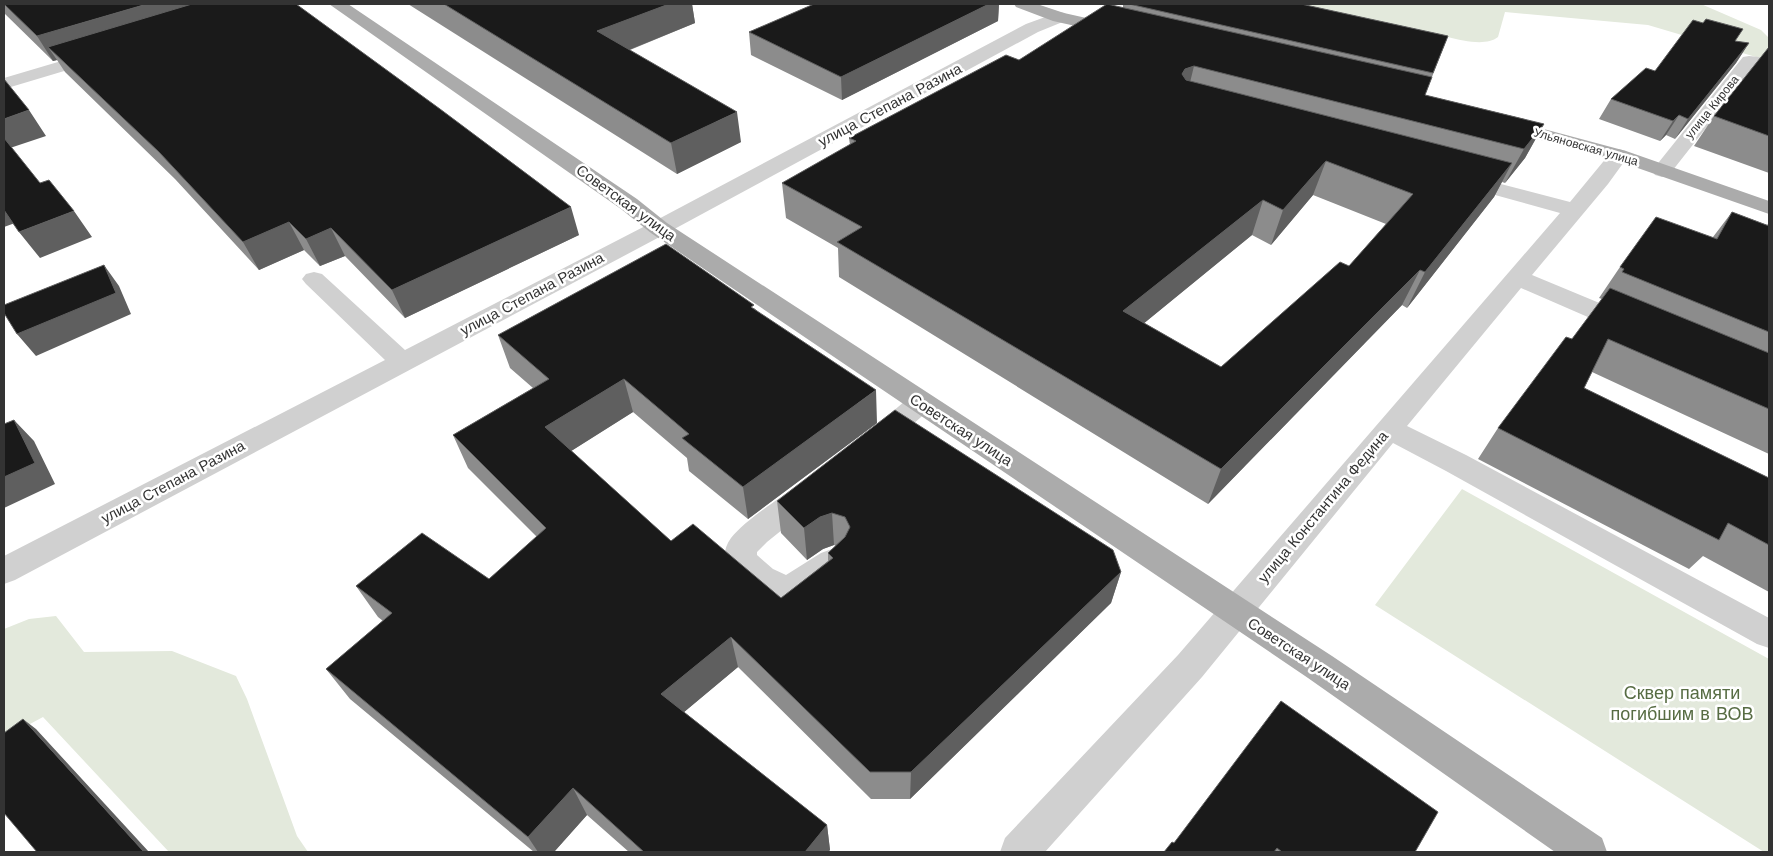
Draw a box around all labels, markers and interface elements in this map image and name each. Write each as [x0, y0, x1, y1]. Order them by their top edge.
street label: улица Степана Разина [815, 59, 965, 151]
street label: улица Кирова [1682, 72, 1742, 141]
street label: Ульяновская улица [1532, 125, 1640, 169]
street label: Советская улица [573, 161, 680, 246]
street label: улица Степана Разина [457, 248, 607, 340]
street label: Советская улица [906, 390, 1016, 470]
street label: улица Константина Федина [1254, 427, 1392, 587]
street label: улица Степана Разина [98, 436, 248, 528]
street label: Советская улица [1244, 614, 1354, 694]
park label: Сквер памяти погибшим в ВОВ [1611, 682, 1753, 724]

